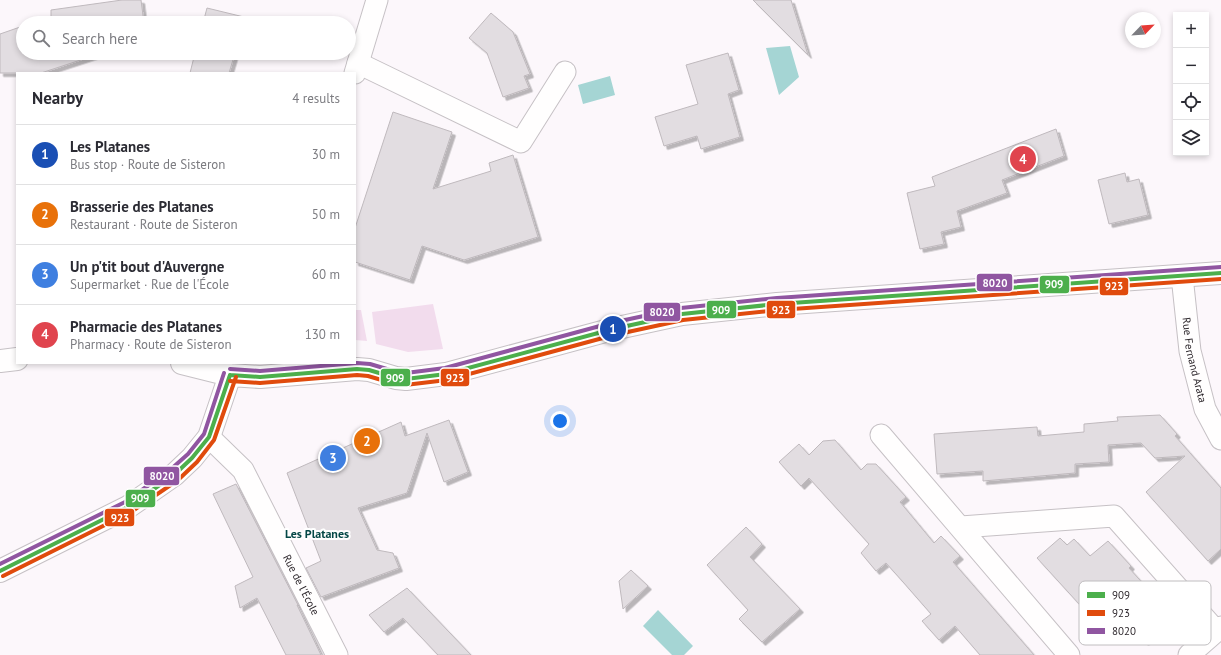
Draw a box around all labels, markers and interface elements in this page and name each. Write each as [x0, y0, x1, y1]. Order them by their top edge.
north arrow [1125, 12, 1161, 48]
map controls [1173, 12, 1209, 156]
button: + [1173, 12, 1209, 48]
search box [16, 16, 356, 60]
icon: search [30, 27, 52, 49]
text: Search here [62, 29, 138, 48]
button: − [1173, 48, 1209, 84]
button: locate [1173, 84, 1209, 120]
text: Nearby [32, 87, 83, 109]
text: 4 results [292, 90, 340, 107]
button: layers [1173, 120, 1209, 156]
text: Les Platanes [70, 137, 150, 156]
pin: 4 [1010, 144, 1036, 174]
text: 1 [41, 146, 49, 163]
text: 30 m [312, 146, 340, 163]
text: Bus stop · Route de Sisteron [70, 156, 225, 173]
text: Brasserie des Platanes [70, 197, 214, 216]
text: 2 [41, 206, 49, 223]
text: 50 m [312, 206, 340, 223]
text: Restaurant · Route de Sisteron [70, 216, 238, 233]
text: Un p'tit bout d'Auvergne [70, 257, 224, 276]
text: 3 [41, 266, 49, 283]
text: 60 m [312, 266, 340, 283]
line badge: 8020 [976, 273, 1013, 292]
line badge: 909 [1039, 275, 1070, 294]
text: Supermarket · Rue de l'École [70, 276, 229, 293]
text: 8020 [983, 276, 1007, 290]
text: 909 [1045, 277, 1063, 291]
line badge: 923 [1099, 277, 1129, 296]
text: 923 [1105, 279, 1123, 293]
line badge: 909 [706, 300, 737, 319]
line badge: 923 [766, 300, 796, 319]
line badge: 8020 [643, 302, 681, 322]
text: 909 [712, 303, 730, 317]
text: 923 [772, 303, 790, 317]
text: 8020 [650, 305, 674, 319]
pin: 1 [600, 314, 626, 344]
text: Pharmacie des Platanes [70, 317, 222, 336]
street label: Rue Fernand Arata [1179, 317, 1210, 404]
text: 4 [41, 326, 49, 343]
text: 130 m [305, 326, 340, 343]
text: Pharmacy · Route de Sisteron [70, 336, 232, 353]
line badge: 909 [380, 368, 411, 387]
line badge: 923 [440, 368, 470, 387]
text: 909 [386, 371, 404, 385]
text: 923 [446, 371, 464, 385]
your location [550, 411, 570, 431]
pin: 2 [354, 426, 380, 456]
pin: 3 [320, 443, 346, 473]
line badge: 8020 [143, 466, 180, 486]
text: 8020 [150, 469, 174, 483]
line badge: 909 [125, 489, 156, 508]
text: 909 [131, 491, 149, 505]
line badge: 923 [104, 508, 135, 527]
text: 923 [111, 511, 129, 525]
district label: Les Platanes [285, 526, 349, 541]
street label: Rue de l'École [280, 552, 323, 618]
legend [1079, 581, 1211, 645]
text: 909 [1112, 588, 1130, 602]
text: 923 [1112, 606, 1130, 620]
text: 8020 [1112, 624, 1136, 638]

